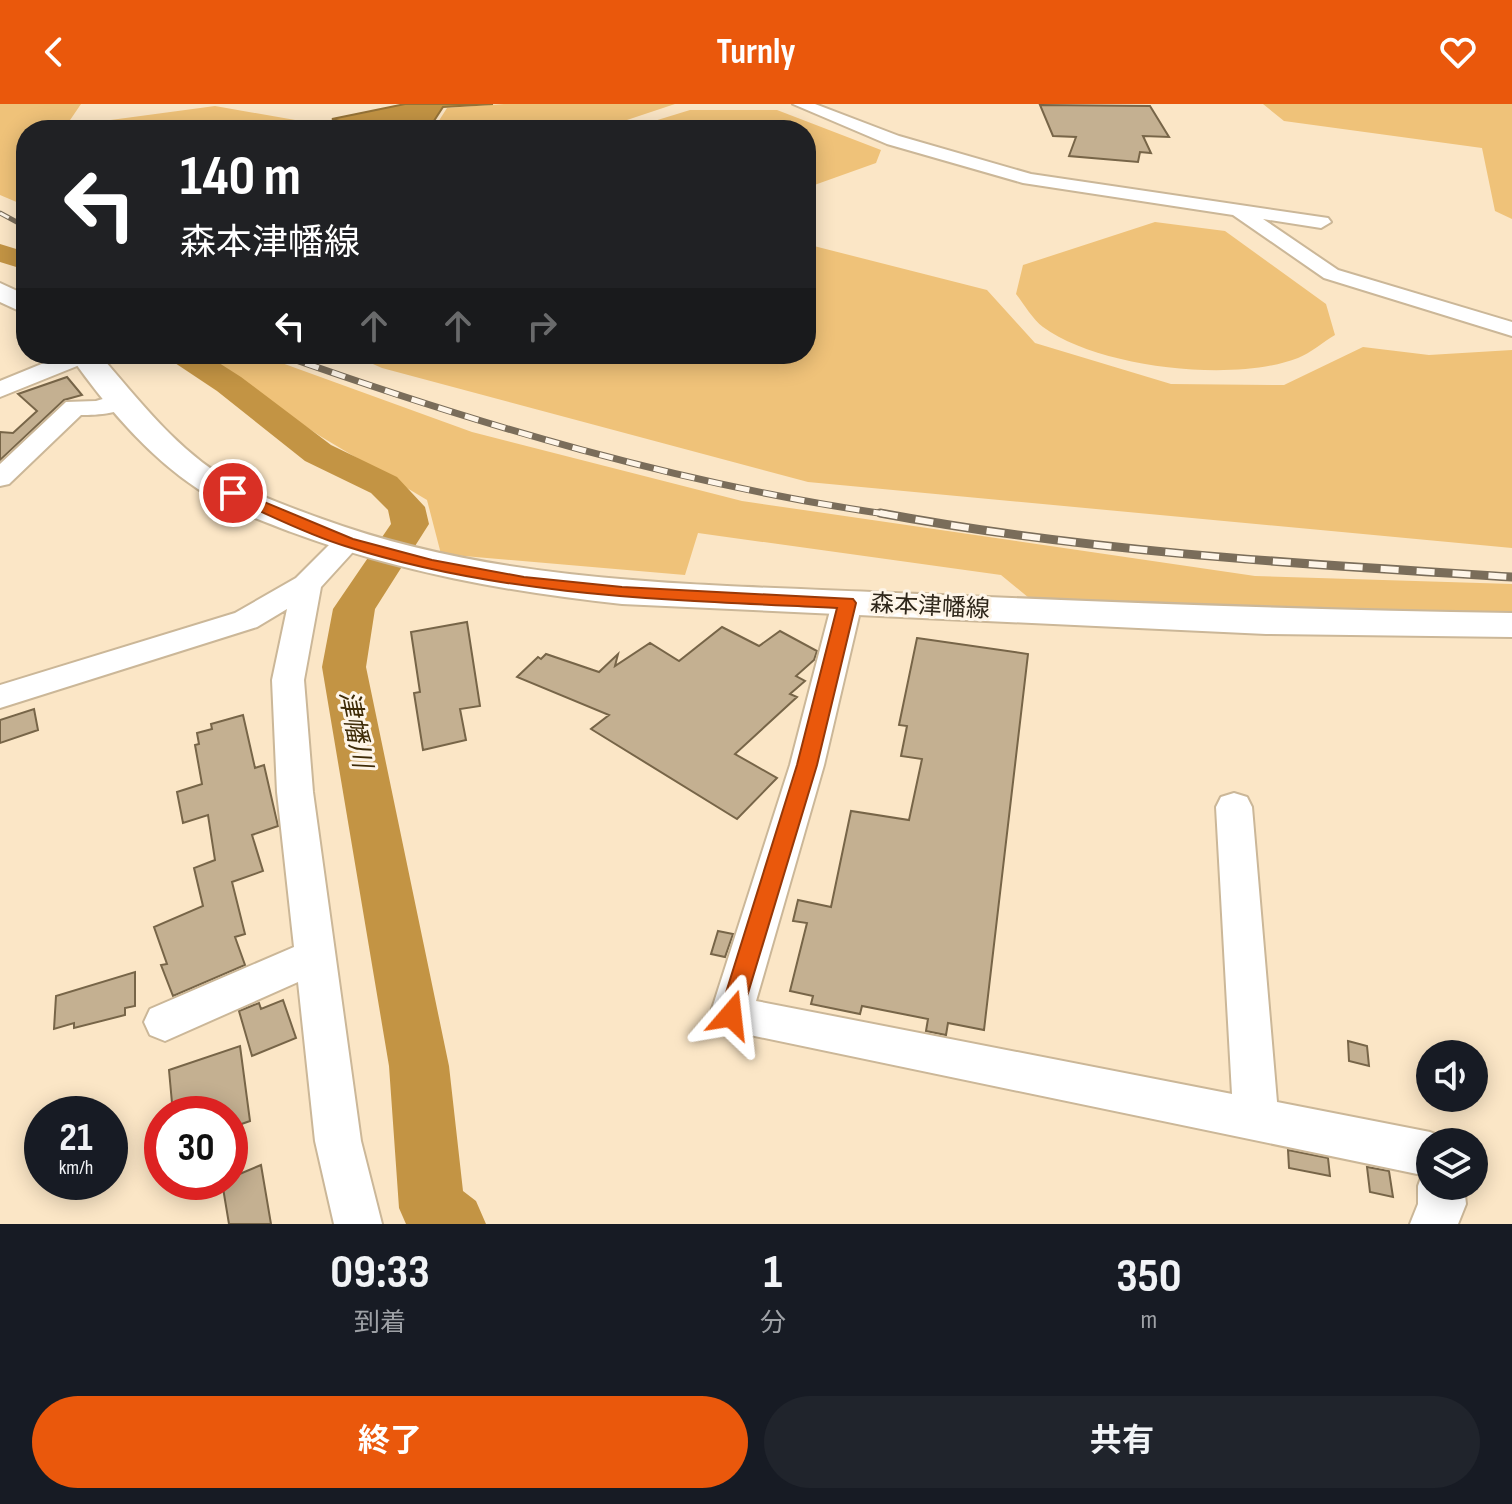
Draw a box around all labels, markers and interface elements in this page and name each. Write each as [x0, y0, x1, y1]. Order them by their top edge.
icon: back [32, 30, 76, 74]
icon: heart [1436, 30, 1480, 74]
text: Turnly [717, 31, 795, 74]
text: 140 m [180, 144, 301, 211]
icon: left [48, 152, 152, 256]
text: 森本津幡線 [180, 222, 360, 265]
icon: left [268, 304, 312, 348]
icon: ahead [352, 304, 396, 348]
icon: ahead [436, 304, 480, 348]
icon: right [520, 304, 564, 348]
pin [199, 459, 267, 527]
icon: arrive [211, 471, 255, 515]
street label: 森本津幡線 [869, 589, 991, 624]
water label: 津幡川 [332, 688, 378, 773]
position arrow [689, 973, 773, 1057]
map controls [1416, 1040, 1488, 1200]
button: sound [1416, 1040, 1488, 1112]
speed limit sign: 30 [144, 1096, 248, 1200]
text: 21 [59, 1114, 93, 1162]
button: layers [1416, 1128, 1488, 1200]
text: km/h [59, 1156, 93, 1180]
text: 09:33 [330, 1244, 430, 1301]
text: 1 [764, 1244, 782, 1301]
text: 350 [1116, 1248, 1182, 1305]
text: m [1141, 1305, 1157, 1336]
text: 到着 [354, 1308, 406, 1339]
text: 分 [760, 1308, 786, 1339]
button: 終了 [32, 1396, 748, 1488]
button: 共有 [764, 1396, 1480, 1488]

